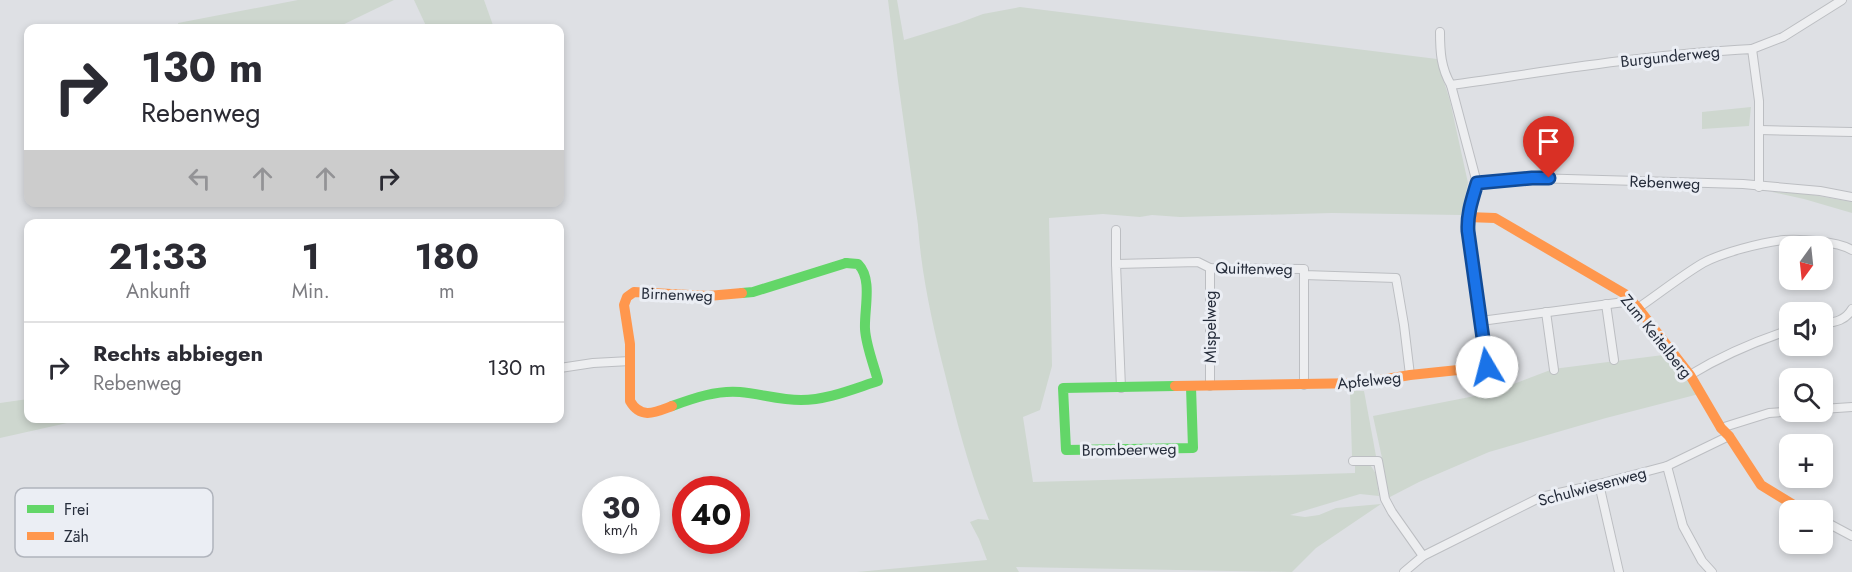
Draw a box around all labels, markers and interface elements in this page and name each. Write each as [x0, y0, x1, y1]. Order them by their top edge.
text: 130 m [141, 37, 263, 98]
street label: Burgunderweg [1619, 40, 1721, 73]
icon: right [42, 48, 120, 126]
text: Rebenweg [141, 93, 261, 132]
pin [1523, 116, 1574, 178]
icon: arrive [1532, 125, 1565, 158]
icon: left [183, 162, 216, 195]
icon: ahead [246, 162, 279, 195]
icon: ahead [309, 162, 342, 195]
icon: right [372, 162, 405, 195]
street label: Rebenweg [1629, 170, 1701, 195]
text: 21:33 [109, 230, 207, 282]
text: 1 [302, 230, 320, 282]
text: 180 [414, 230, 479, 282]
north arrow [1779, 236, 1833, 290]
map controls [1779, 236, 1833, 554]
street label: Quittenweg [1215, 256, 1293, 281]
text: Ankunft [126, 277, 190, 306]
text: Min. [292, 277, 330, 306]
text: m [439, 277, 455, 306]
street label: Birnenweg [641, 282, 713, 307]
street label: Zum Keitelberg [1615, 289, 1698, 383]
street label: Mispelweg [1199, 291, 1222, 363]
button: sound [1779, 302, 1833, 356]
position arrow [1455, 335, 1519, 399]
text: Rechts abbiegen [93, 337, 263, 369]
icon: right [42, 351, 75, 384]
text: 130 m [487, 351, 546, 383]
street label: Apfelweg [1336, 366, 1402, 395]
button: search [1779, 368, 1833, 422]
text: Rebenweg [93, 369, 182, 398]
button: + [1779, 434, 1833, 488]
street label: Brombeerweg [1081, 437, 1177, 462]
street label: Schulwiesenweg [1535, 461, 1649, 512]
speed limit sign: 40 [672, 476, 750, 554]
text: 30 [602, 486, 640, 529]
legend [15, 488, 213, 557]
text: Frei [64, 498, 89, 521]
button: − [1779, 500, 1833, 554]
text: km/h [604, 519, 638, 541]
text: Zäh [64, 525, 89, 548]

